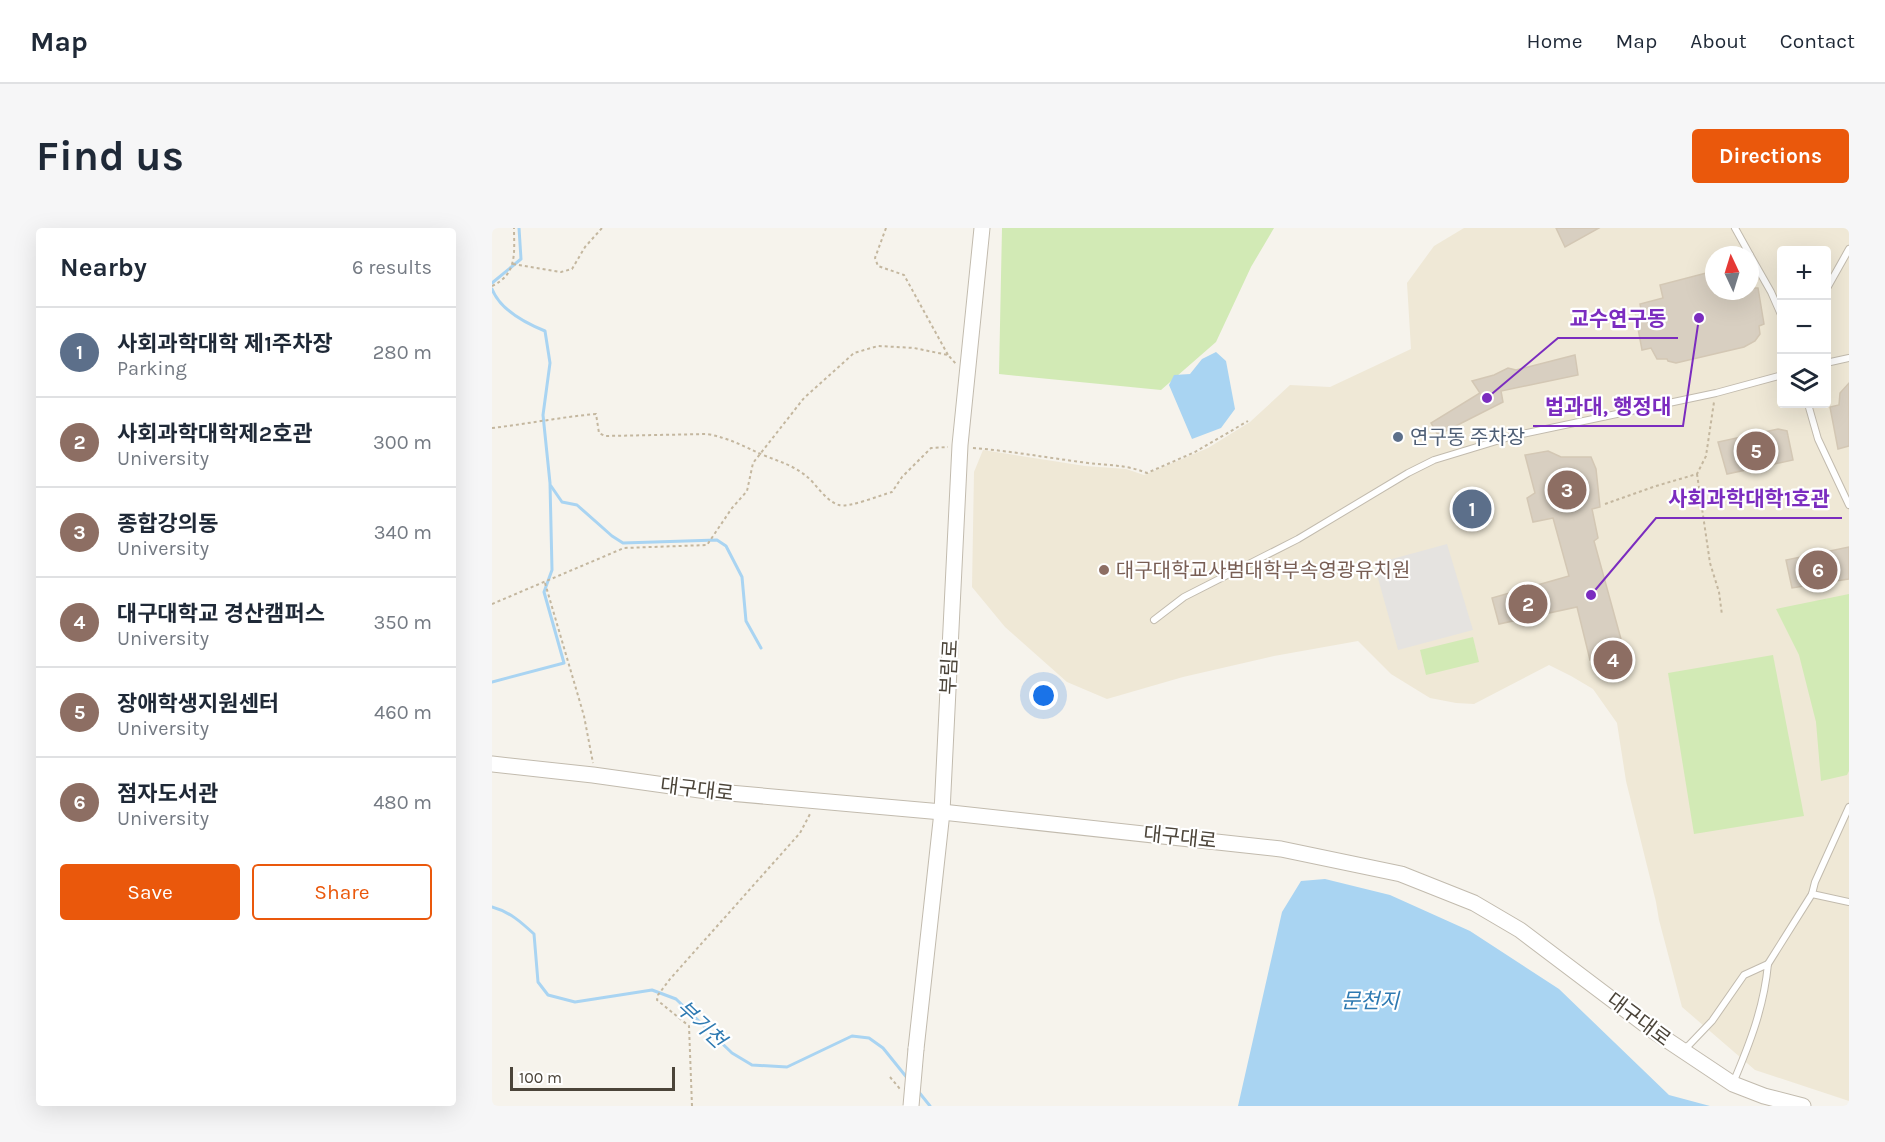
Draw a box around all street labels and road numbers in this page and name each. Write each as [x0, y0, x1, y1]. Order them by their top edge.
street label: 부림로 [937, 639, 962, 695]
street label: 대구대로 [659, 774, 735, 805]
street label: 대구대로 [1142, 822, 1218, 853]
street label: 대구대로 [1602, 988, 1675, 1051]

